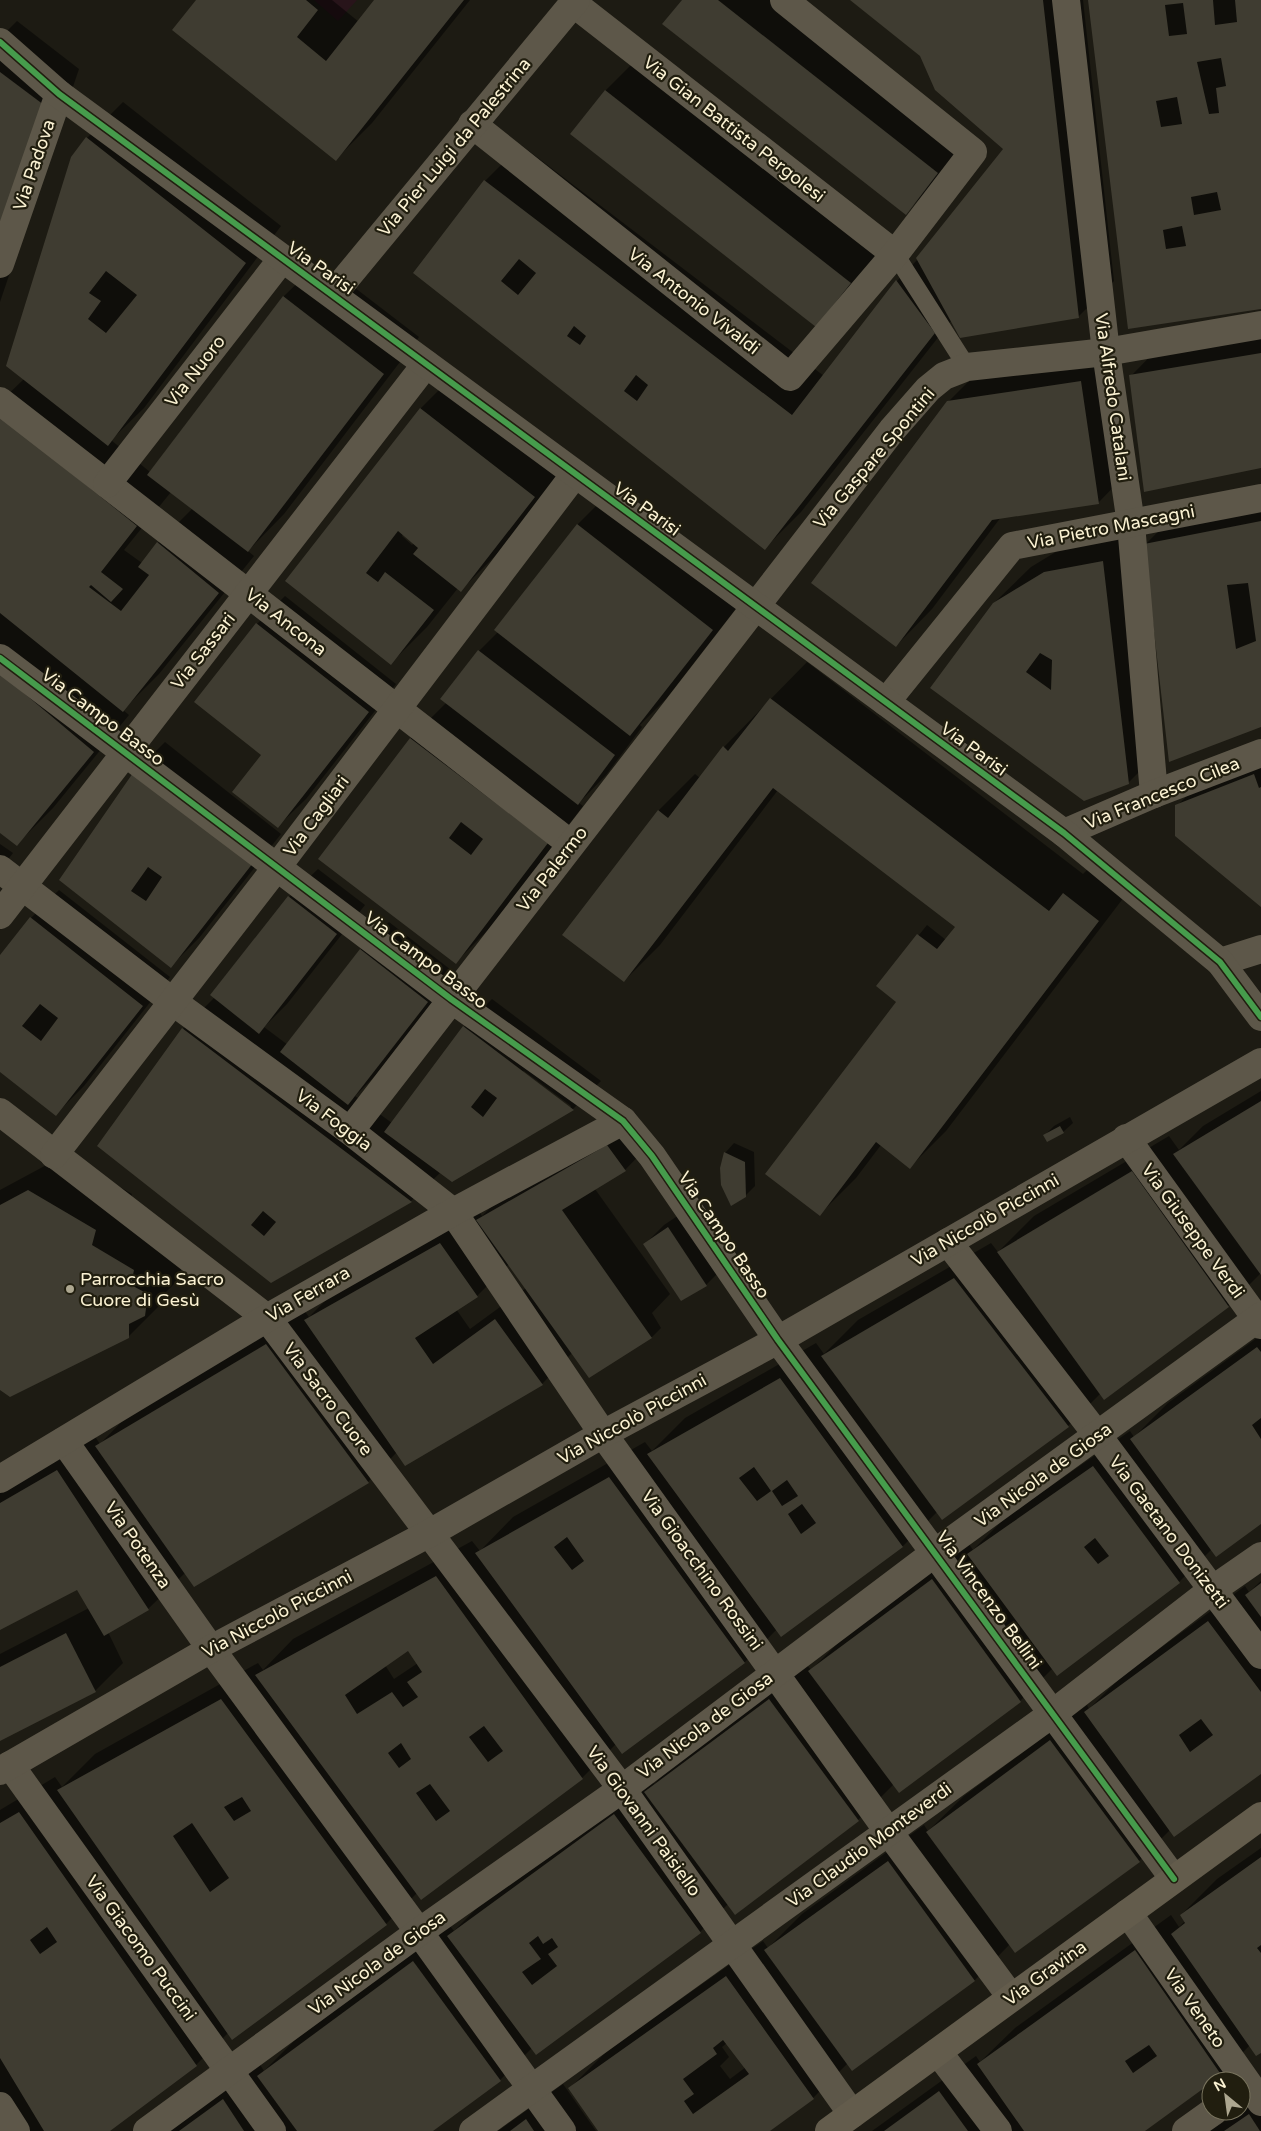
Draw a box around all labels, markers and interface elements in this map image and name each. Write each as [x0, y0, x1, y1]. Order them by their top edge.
street label: Via Gian Battista Pergolesi [639, 51, 829, 207]
street label: Via Pier Luigi da Palestrina [373, 53, 535, 241]
street label: Via Padova [8, 116, 60, 214]
street label: Via Parisi [283, 237, 359, 299]
street label: Via Antonio Vivaldi [624, 243, 764, 359]
street label: Via Alfredo Catalani [1090, 312, 1136, 482]
street label: Via Nuoro [160, 331, 230, 411]
street label: Via Gaspare Spontini [808, 383, 940, 533]
street label: Via Parisi [609, 477, 685, 541]
street label: Via Pietro Mascagni [1025, 500, 1197, 554]
street label: Via Ancona [241, 583, 331, 661]
street label: Via Sassari [166, 608, 240, 694]
street label: Via Campo Basso [37, 664, 169, 771]
street label: Via Parisi [936, 717, 1012, 781]
street label: Via Francesco Cilea [1081, 752, 1243, 834]
street label: Via Cagliari [278, 771, 354, 861]
street label: Via Palermo [512, 822, 592, 916]
street label: Via Campo Basso [360, 907, 492, 1014]
street label: Via Foggia [291, 1084, 377, 1156]
street label: Via Giuseppe Verdi [1137, 1159, 1249, 1303]
street label: Via Campo Basso [673, 1167, 775, 1303]
street label: Via Niccolò Piccinni [907, 1169, 1063, 1271]
street label: Via Ferrara [262, 1261, 354, 1327]
place label: Parrocchia Sacro Cuore di Gesù [80, 1268, 224, 1311]
marker: Parrocchia Sacro Cuore di Gesù [64, 1283, 76, 1295]
street label: Via Sacro Cuore [278, 1338, 378, 1460]
street label: Via Niccolò Piccinni [554, 1369, 710, 1469]
street label: Via Nicola de Giosa [970, 1418, 1116, 1532]
street label: Via Gaetano Donizetti [1104, 1451, 1234, 1613]
street label: Via Gioacchino Rossini [636, 1486, 768, 1654]
street label: Via Potenza [100, 1497, 176, 1593]
street label: Via Vincenzo Bellini [931, 1526, 1047, 1674]
street label: Via Niccolò Piccinni [198, 1565, 356, 1663]
street label: Via Nicola de Giosa [633, 1667, 777, 1783]
street label: Via Giovanni Paisiello [582, 1741, 706, 1901]
street label: Via Claudio Monteverdi [782, 1778, 956, 1912]
street label: Via Giacomo Puccini [81, 1871, 201, 2025]
street label: Via Nicola de Giosa [304, 1906, 450, 2020]
street label: Via Gravina [999, 1936, 1091, 2010]
street label: Via Veneto [1160, 1964, 1230, 2052]
north arrow [1201, 2071, 1251, 2121]
text: N [1211, 2075, 1229, 2095]

